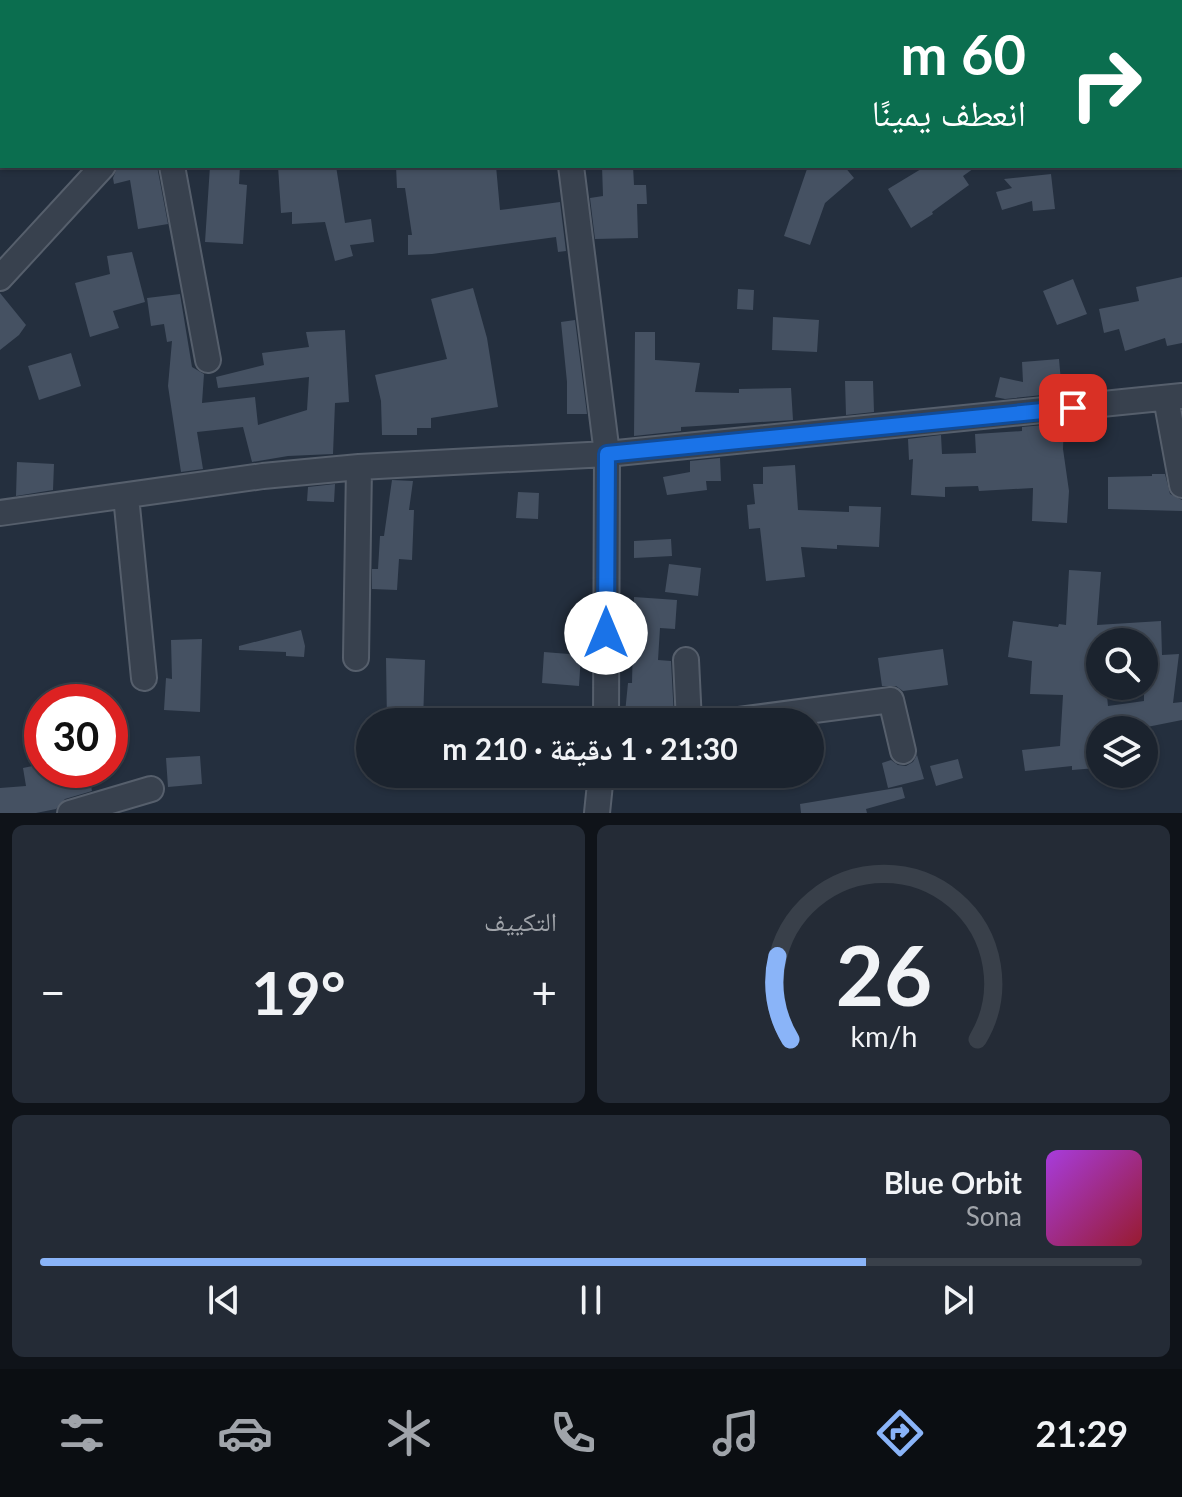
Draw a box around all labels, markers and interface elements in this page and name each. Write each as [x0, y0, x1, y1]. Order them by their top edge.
text: 60 m [901, 20, 1026, 87]
icon: right [1054, 32, 1158, 136]
text: انعطف يمينًا [872, 90, 1026, 134]
pin [1039, 374, 1107, 442]
icon: arrive [1051, 386, 1095, 430]
position arrow [564, 591, 648, 675]
map controls [1086, 628, 1158, 788]
button: search [1086, 628, 1158, 700]
speed limit sign: 30 [24, 684, 128, 788]
button: layers [1086, 716, 1158, 788]
text: 21:30 · 1 دقيقة · 210 m [442, 730, 738, 766]
text: التكييف [484, 905, 557, 937]
text: 26 [835, 924, 932, 1024]
text: 19° [251, 956, 346, 1028]
text: − [40, 966, 66, 1018]
text: + [531, 966, 557, 1018]
text: km/h [850, 1019, 917, 1053]
text: Blue Orbit [884, 1164, 1022, 1200]
text: Sona [966, 1200, 1022, 1232]
icon: previous [202, 1278, 246, 1322]
icon: pause [569, 1278, 613, 1322]
icon: next [936, 1278, 980, 1322]
icon: filters [54, 1405, 110, 1461]
icon: car [217, 1405, 273, 1461]
icon: climate [381, 1405, 437, 1461]
icon: phone [545, 1405, 601, 1461]
icon: music [708, 1405, 764, 1461]
icon: directions [872, 1405, 928, 1461]
text: 21:29 [1035, 1411, 1128, 1455]

